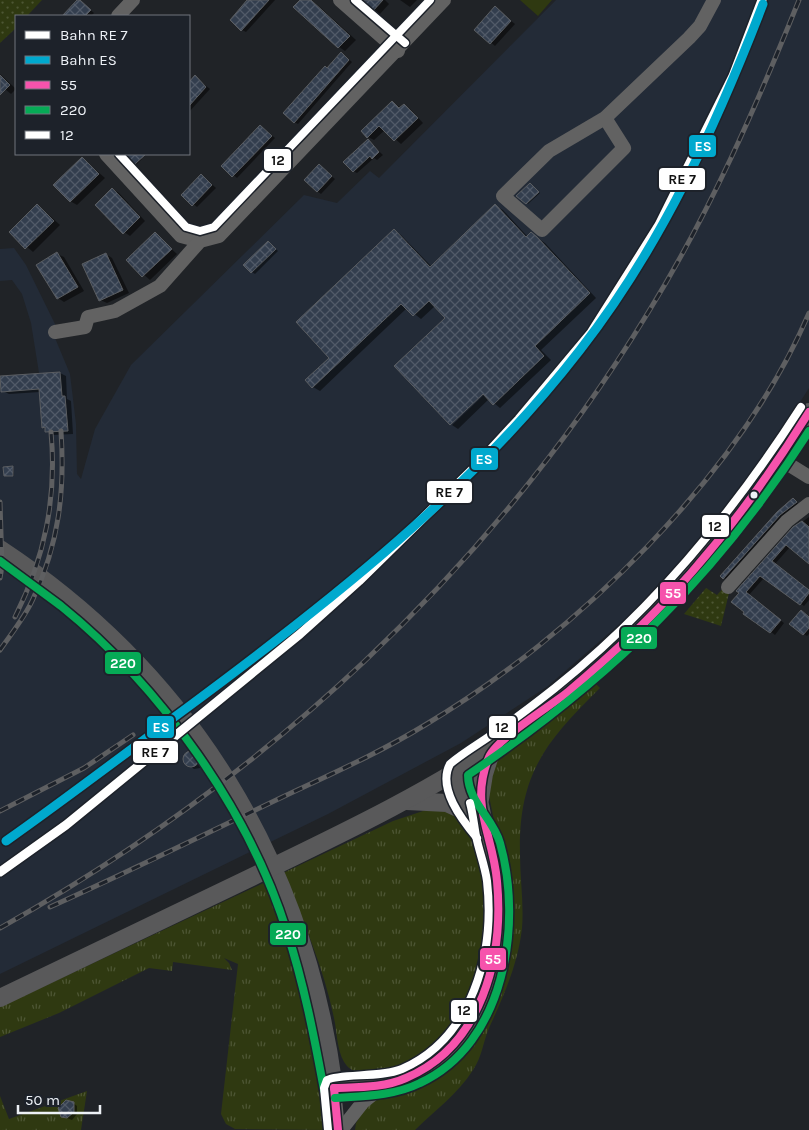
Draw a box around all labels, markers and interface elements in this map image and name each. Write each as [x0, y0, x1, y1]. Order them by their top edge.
legend [15, 15, 190, 155]
text: Bahn RE 7 [60, 26, 127, 44]
text: Bahn ES [60, 51, 117, 69]
text: 55 [60, 76, 77, 94]
text: 220 [60, 101, 86, 119]
text: 12 [60, 126, 74, 144]
line badge: ES [688, 134, 717, 158]
text: ES [694, 138, 712, 155]
line badge: 12 [263, 148, 292, 172]
text: 12 [271, 152, 285, 169]
line badge: RE 7 [658, 167, 706, 191]
text: RE 7 [668, 171, 696, 188]
line badge: ES [470, 447, 499, 471]
text: ES [475, 451, 493, 468]
line badge: RE 7 [426, 480, 473, 504]
text: RE 7 [435, 484, 463, 501]
unlabelled marker [749, 490, 759, 500]
line badge: 12 [701, 514, 730, 538]
text: 12 [708, 518, 722, 535]
line badge: 55 [659, 581, 687, 605]
text: 55 [665, 585, 681, 602]
line badge: 220 [620, 626, 658, 650]
text: 220 [626, 630, 652, 647]
line badge: 220 [104, 651, 142, 675]
text: 220 [110, 655, 136, 672]
line badge: ES [146, 715, 175, 739]
line badge: 12 [488, 715, 517, 739]
text: ES [152, 719, 170, 736]
text: 12 [495, 719, 509, 736]
line badge: RE 7 [132, 740, 179, 764]
text: RE 7 [141, 744, 169, 761]
line badge: 220 [269, 922, 307, 946]
text: 220 [275, 926, 301, 943]
line badge: 55 [479, 947, 507, 971]
text: 55 [485, 951, 501, 968]
line badge: 12 [450, 999, 478, 1023]
text: 12 [457, 1002, 471, 1019]
scale bar [18, 1082, 100, 1114]
text: 50 m [25, 1091, 60, 1109]

